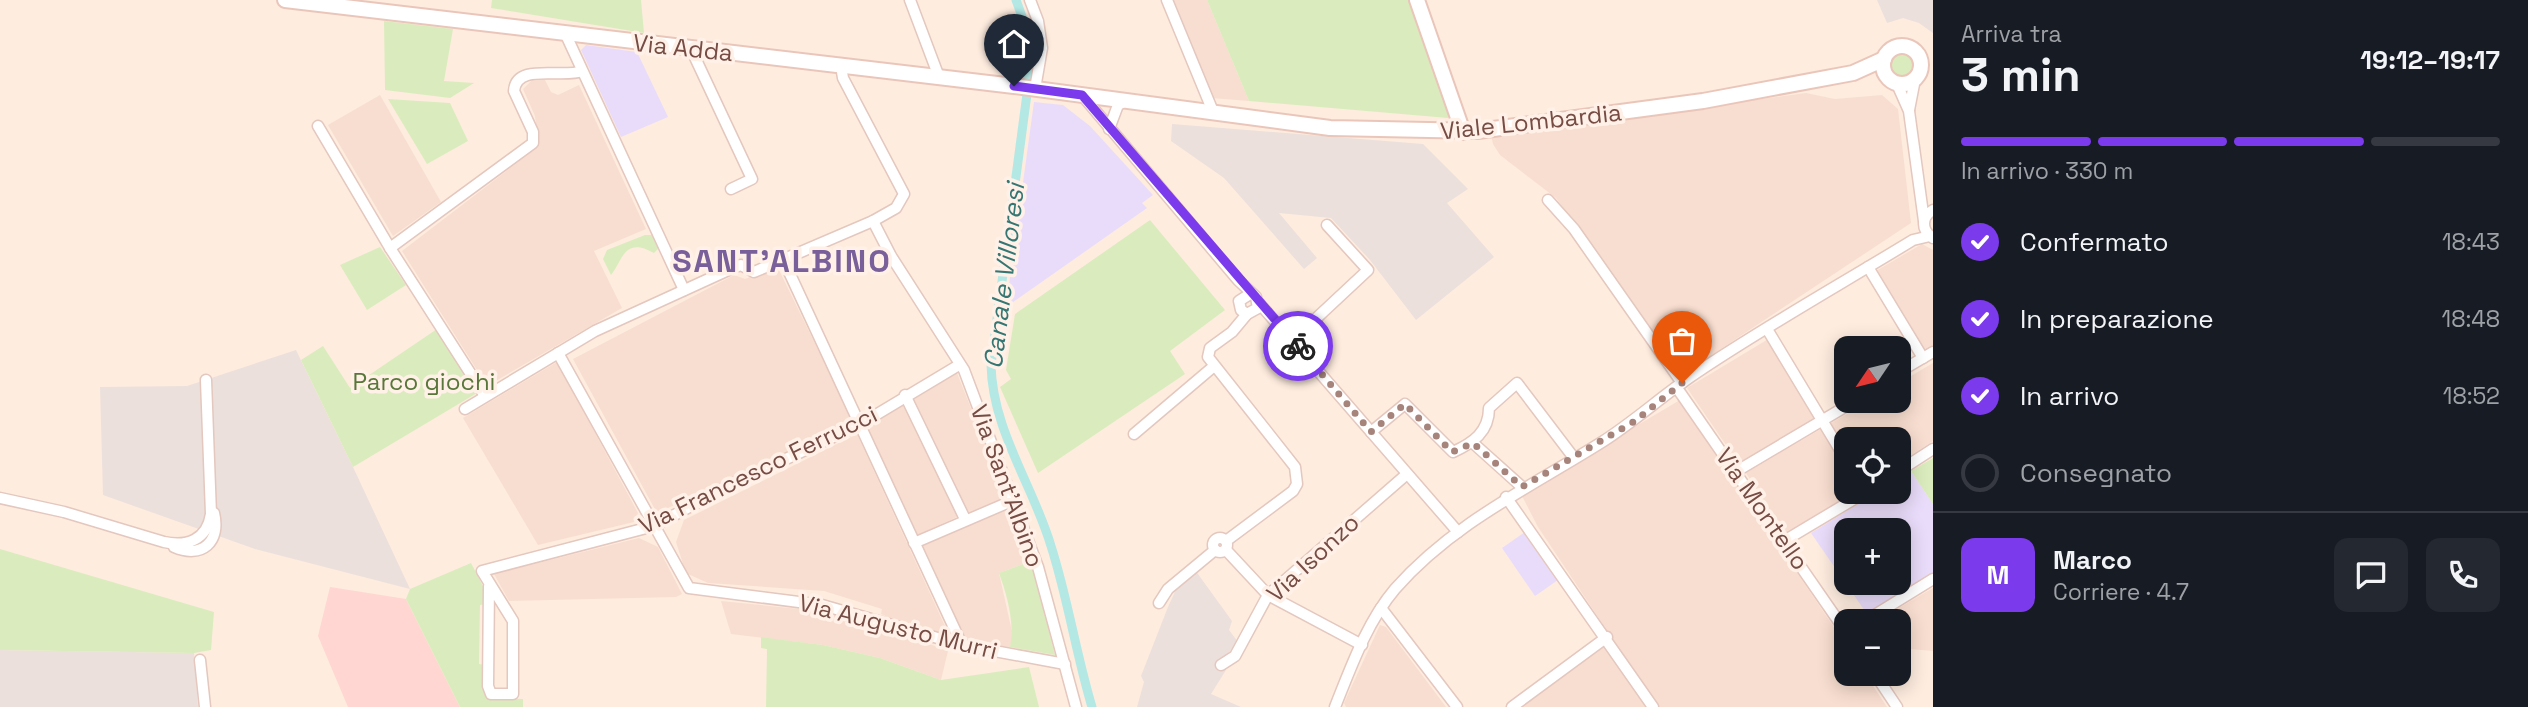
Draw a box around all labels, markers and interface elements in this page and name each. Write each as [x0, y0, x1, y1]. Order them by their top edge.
pin [984, 14, 1044, 86]
text: Arriva tra [1961, 19, 2062, 49]
icon: home [995, 25, 1033, 63]
street label: Via Adda [632, 27, 735, 68]
text: 19:12–19:17 [2360, 43, 2500, 77]
text: 3 min [1961, 46, 2081, 104]
street label: Viale Lombardia [1439, 97, 1623, 146]
text: In arrivo · 330 m [1961, 156, 2133, 186]
water label: Canale Villoresi [976, 179, 1033, 371]
icon: check [1961, 223, 1999, 261]
text: Confermato [2020, 225, 2168, 259]
text: 18:43 [2442, 227, 2500, 257]
district label: SANT'ALBINO [672, 241, 892, 281]
icon: check [1961, 300, 1999, 338]
text: In preparazione [2020, 302, 2214, 336]
text: 18:48 [2442, 304, 2500, 334]
courier [1263, 311, 1333, 381]
pin [1652, 311, 1712, 383]
icon: bag [1663, 322, 1701, 360]
icon: bike [1279, 327, 1317, 365]
north arrow [1834, 336, 1911, 413]
map controls [1834, 336, 1911, 686]
park label: Parco giochi [353, 366, 495, 397]
icon: check [1961, 377, 1999, 415]
text: In arrivo [2020, 379, 2119, 413]
text: 18:52 [2443, 381, 2500, 411]
street label: Via Francesco Ferrucci [633, 398, 882, 541]
street label: Via Sant'Albino [964, 400, 1051, 571]
button: locate [1834, 427, 1911, 504]
street label: Via Montello [1709, 442, 1816, 576]
text: Consegnato [2020, 456, 2172, 490]
street label: Via Isonzo [1260, 507, 1366, 608]
button: + [1834, 518, 1911, 595]
button: chat [2334, 538, 2408, 612]
button: phone [2426, 538, 2500, 612]
text: Marco [2053, 543, 2132, 577]
text: M [1987, 558, 2009, 592]
text: Corriere · 4.7 [2053, 577, 2189, 607]
street label: Via Augusto Murri [796, 587, 1001, 666]
button: − [1834, 609, 1911, 686]

